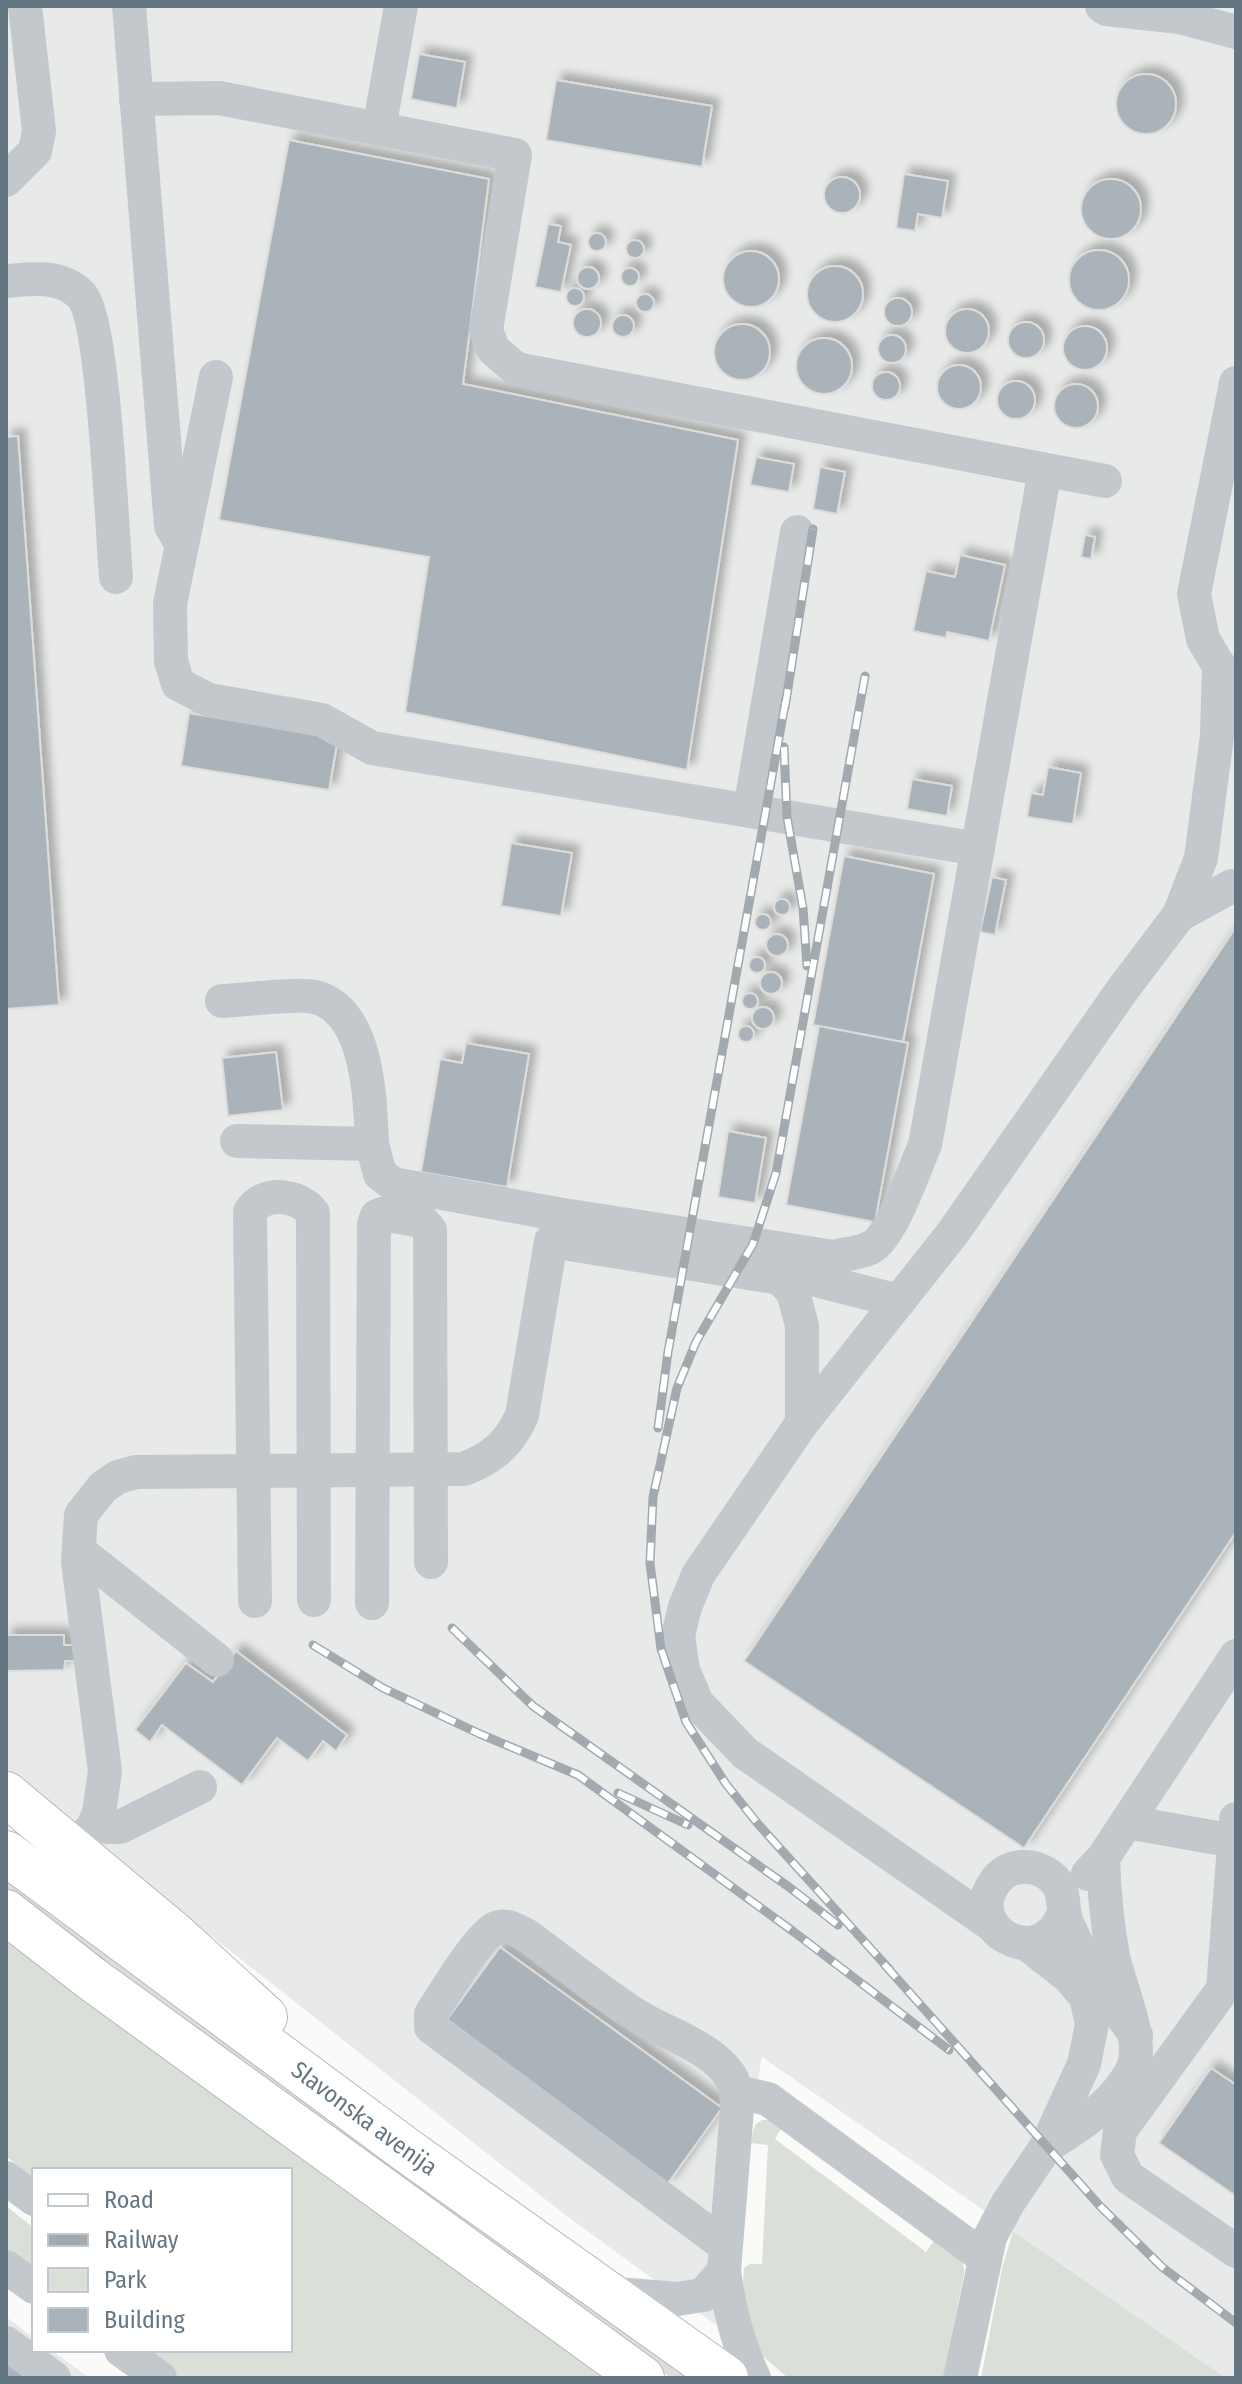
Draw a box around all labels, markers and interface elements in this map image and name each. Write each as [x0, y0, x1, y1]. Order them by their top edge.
street label: Slavonska avenija [286, 2056, 443, 2182]
legend [32, 2168, 292, 2352]
text: Road [104, 2186, 154, 2214]
text: Railway [104, 2226, 179, 2254]
text: Park [104, 2266, 147, 2294]
text: Building [104, 2306, 186, 2334]

